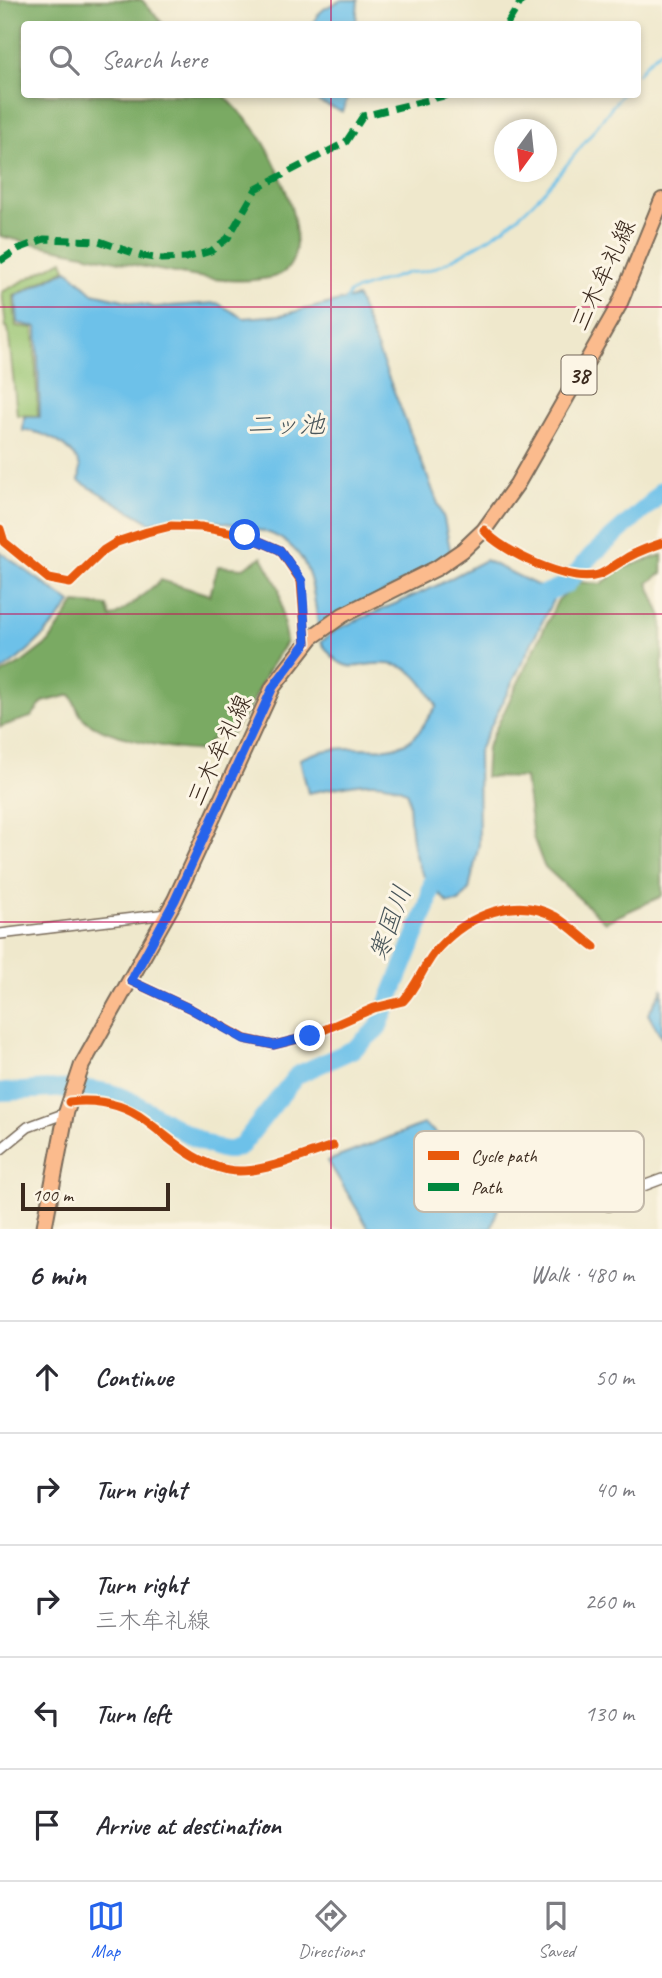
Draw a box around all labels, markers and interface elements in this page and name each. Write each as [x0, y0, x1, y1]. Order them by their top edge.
search box [21, 21, 641, 98]
icon: search [45, 41, 83, 79]
text: Search here [101, 43, 207, 76]
north arrow [494, 119, 557, 182]
street label: 三木牟礼線 [564, 214, 642, 336]
road number: 38 [562, 356, 596, 394]
water label: 二ッ池 [247, 408, 326, 441]
route start [229, 519, 260, 550]
street label: 三木牟礼線 [180, 689, 258, 811]
water label: 寒国川 [361, 881, 419, 965]
route end [294, 1020, 325, 1051]
legend [414, 1131, 644, 1212]
text: Cycle path [471, 1144, 537, 1168]
text: Path [471, 1176, 504, 1200]
scale bar [21, 1180, 170, 1212]
text: 100 m [32, 1183, 73, 1207]
text: 6 min [28, 1256, 86, 1294]
text: Walk · 480 m [530, 1260, 634, 1289]
icon: ahead [28, 1358, 66, 1396]
text: Continue [95, 1361, 173, 1394]
text: 50 m [595, 1363, 634, 1392]
icon: right [28, 1470, 66, 1508]
text: Turn right [95, 1473, 186, 1506]
text: 40 m [595, 1475, 634, 1504]
text: Turn right [95, 1568, 186, 1601]
icon: right [28, 1582, 66, 1620]
text: 260 m [585, 1587, 634, 1616]
text: 三木牟礼線 [95, 1606, 210, 1635]
icon: left [28, 1694, 66, 1732]
text: Turn left [95, 1697, 170, 1730]
text: 130 m [585, 1699, 634, 1728]
icon: arrive [28, 1806, 66, 1844]
text: Arrive at destination [95, 1809, 281, 1842]
tab: Map [87, 1897, 125, 1963]
tab: Directions [298, 1897, 364, 1963]
tab: Saved [537, 1897, 575, 1963]

